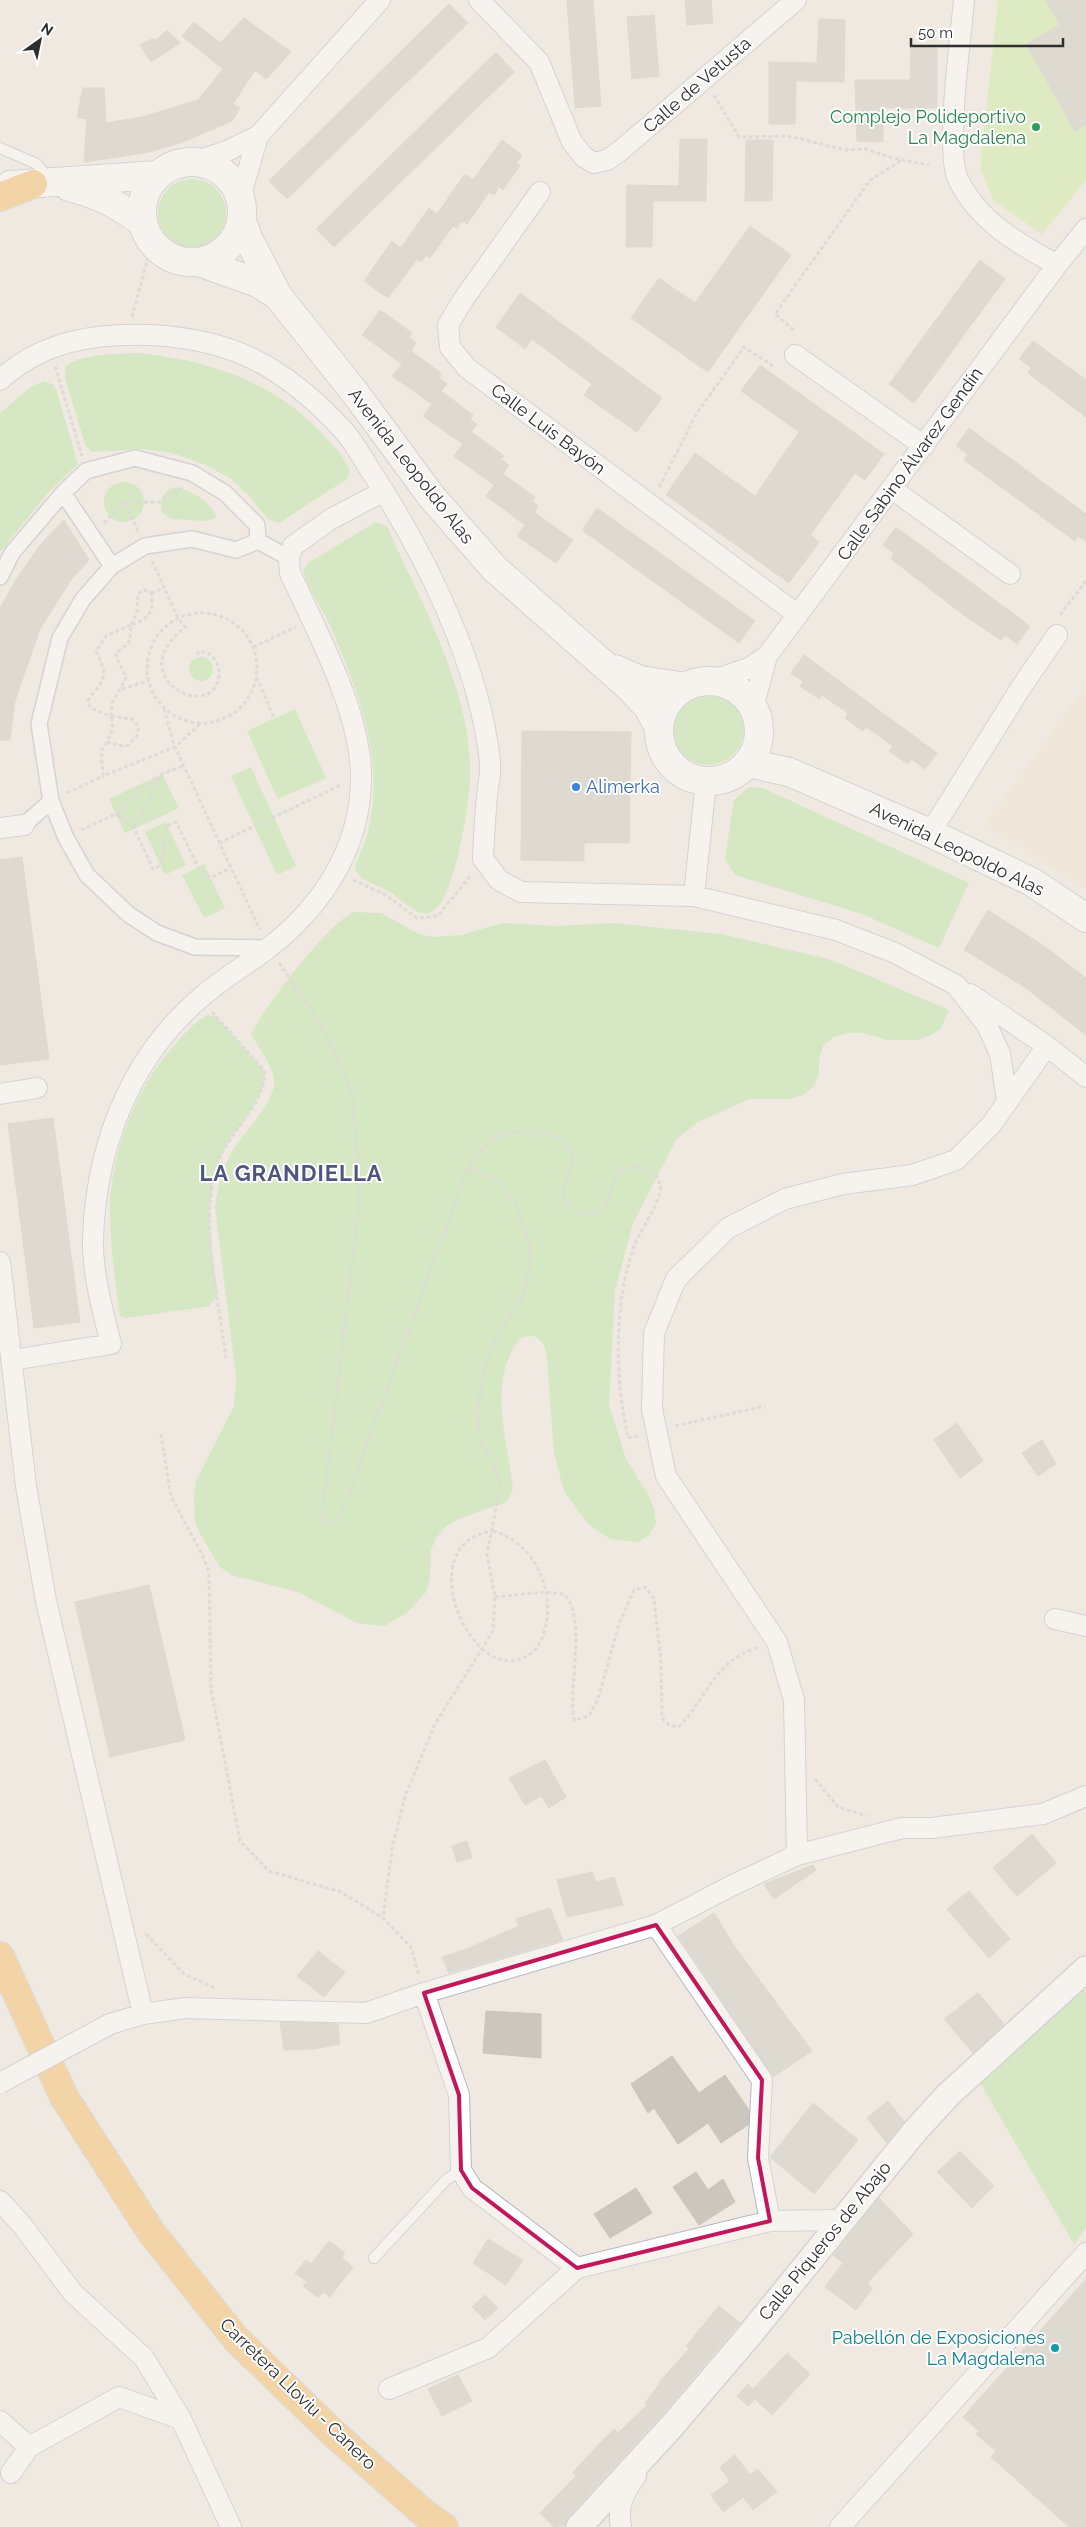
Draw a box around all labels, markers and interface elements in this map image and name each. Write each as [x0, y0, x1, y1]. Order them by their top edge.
north arrow [15, 15, 65, 65]
scale bar [911, 15, 1064, 47]
text: N [38, 19, 56, 39]
text: 50 m [918, 24, 953, 42]
street label: Calle de Vetusta [639, 32, 755, 137]
place label: Complejo Polideportivo La Magdalena [830, 106, 1026, 148]
marker: Complejo Polideportivo La Magdalena [1030, 121, 1042, 133]
street label: Calle Sabino Álvarez Gendín [832, 362, 987, 564]
street label: Calle Luis Bayón [487, 379, 610, 478]
street label: Avenida Leopoldo Alas [344, 384, 479, 548]
place label: Alimerka [586, 776, 660, 797]
marker: Alimerka [570, 781, 582, 793]
street label: Avenida Leopoldo Alas [867, 797, 1048, 900]
district label: LA GRANDIELLA [199, 1160, 383, 1186]
street label: Calle Piqueros de Abajo [754, 2157, 895, 2324]
street label: Carretera Lloviu - Canero [216, 2314, 381, 2474]
place label: Pabellón de Exposiciones La Magdalena [832, 2327, 1045, 2369]
marker: Pabellón de Exposiciones La Magdalena [1049, 2342, 1061, 2354]

